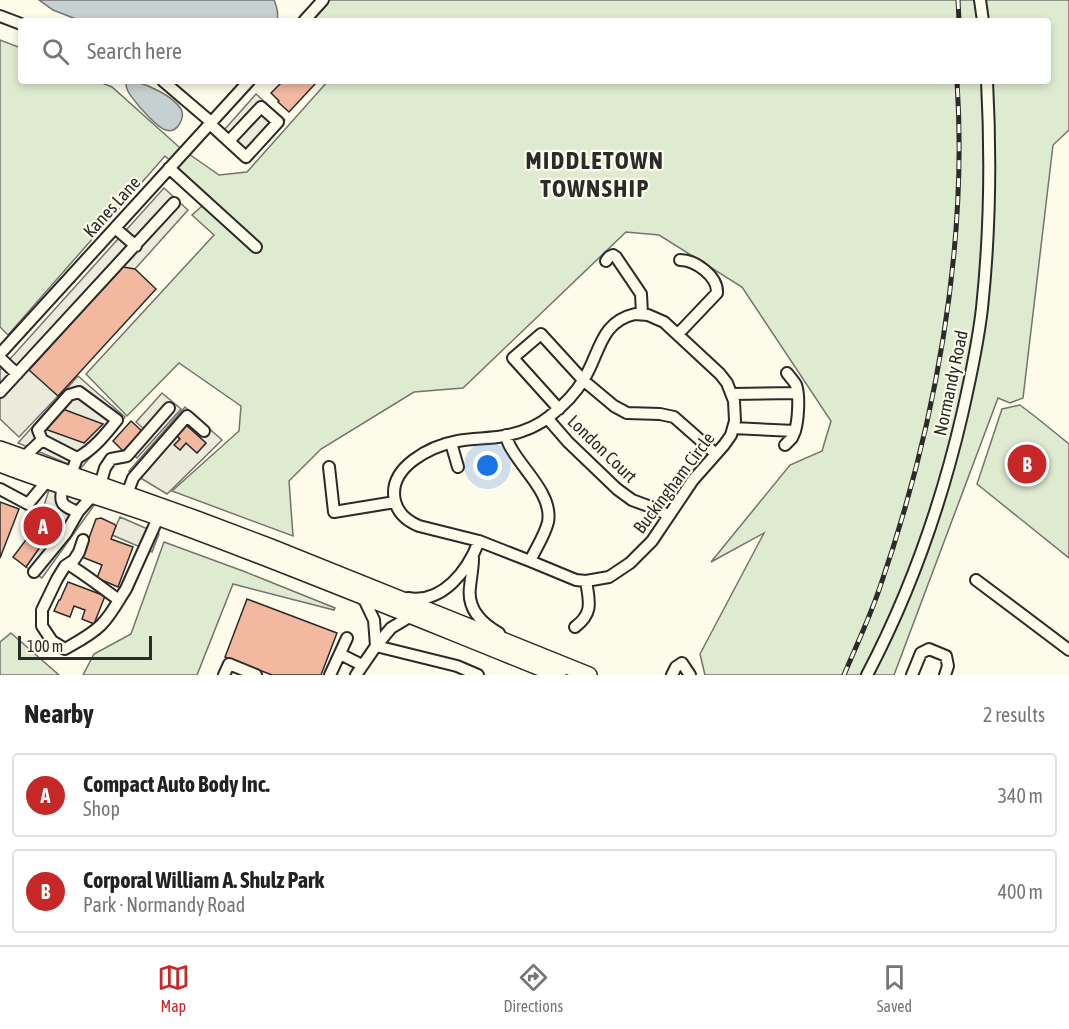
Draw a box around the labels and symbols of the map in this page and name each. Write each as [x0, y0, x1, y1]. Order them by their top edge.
district label: MIDDLETOWN TOWNSHIP [526, 147, 664, 202]
street label: Kanes Lane [79, 172, 144, 241]
street label: Normandy Road [929, 328, 972, 438]
street label: London Court [563, 411, 641, 487]
street label: Buckingham Circle [629, 428, 719, 537]
pin: B [1008, 442, 1046, 486]
your location [473, 451, 502, 480]
pin: A [24, 504, 63, 548]
scale bar [18, 633, 152, 660]

